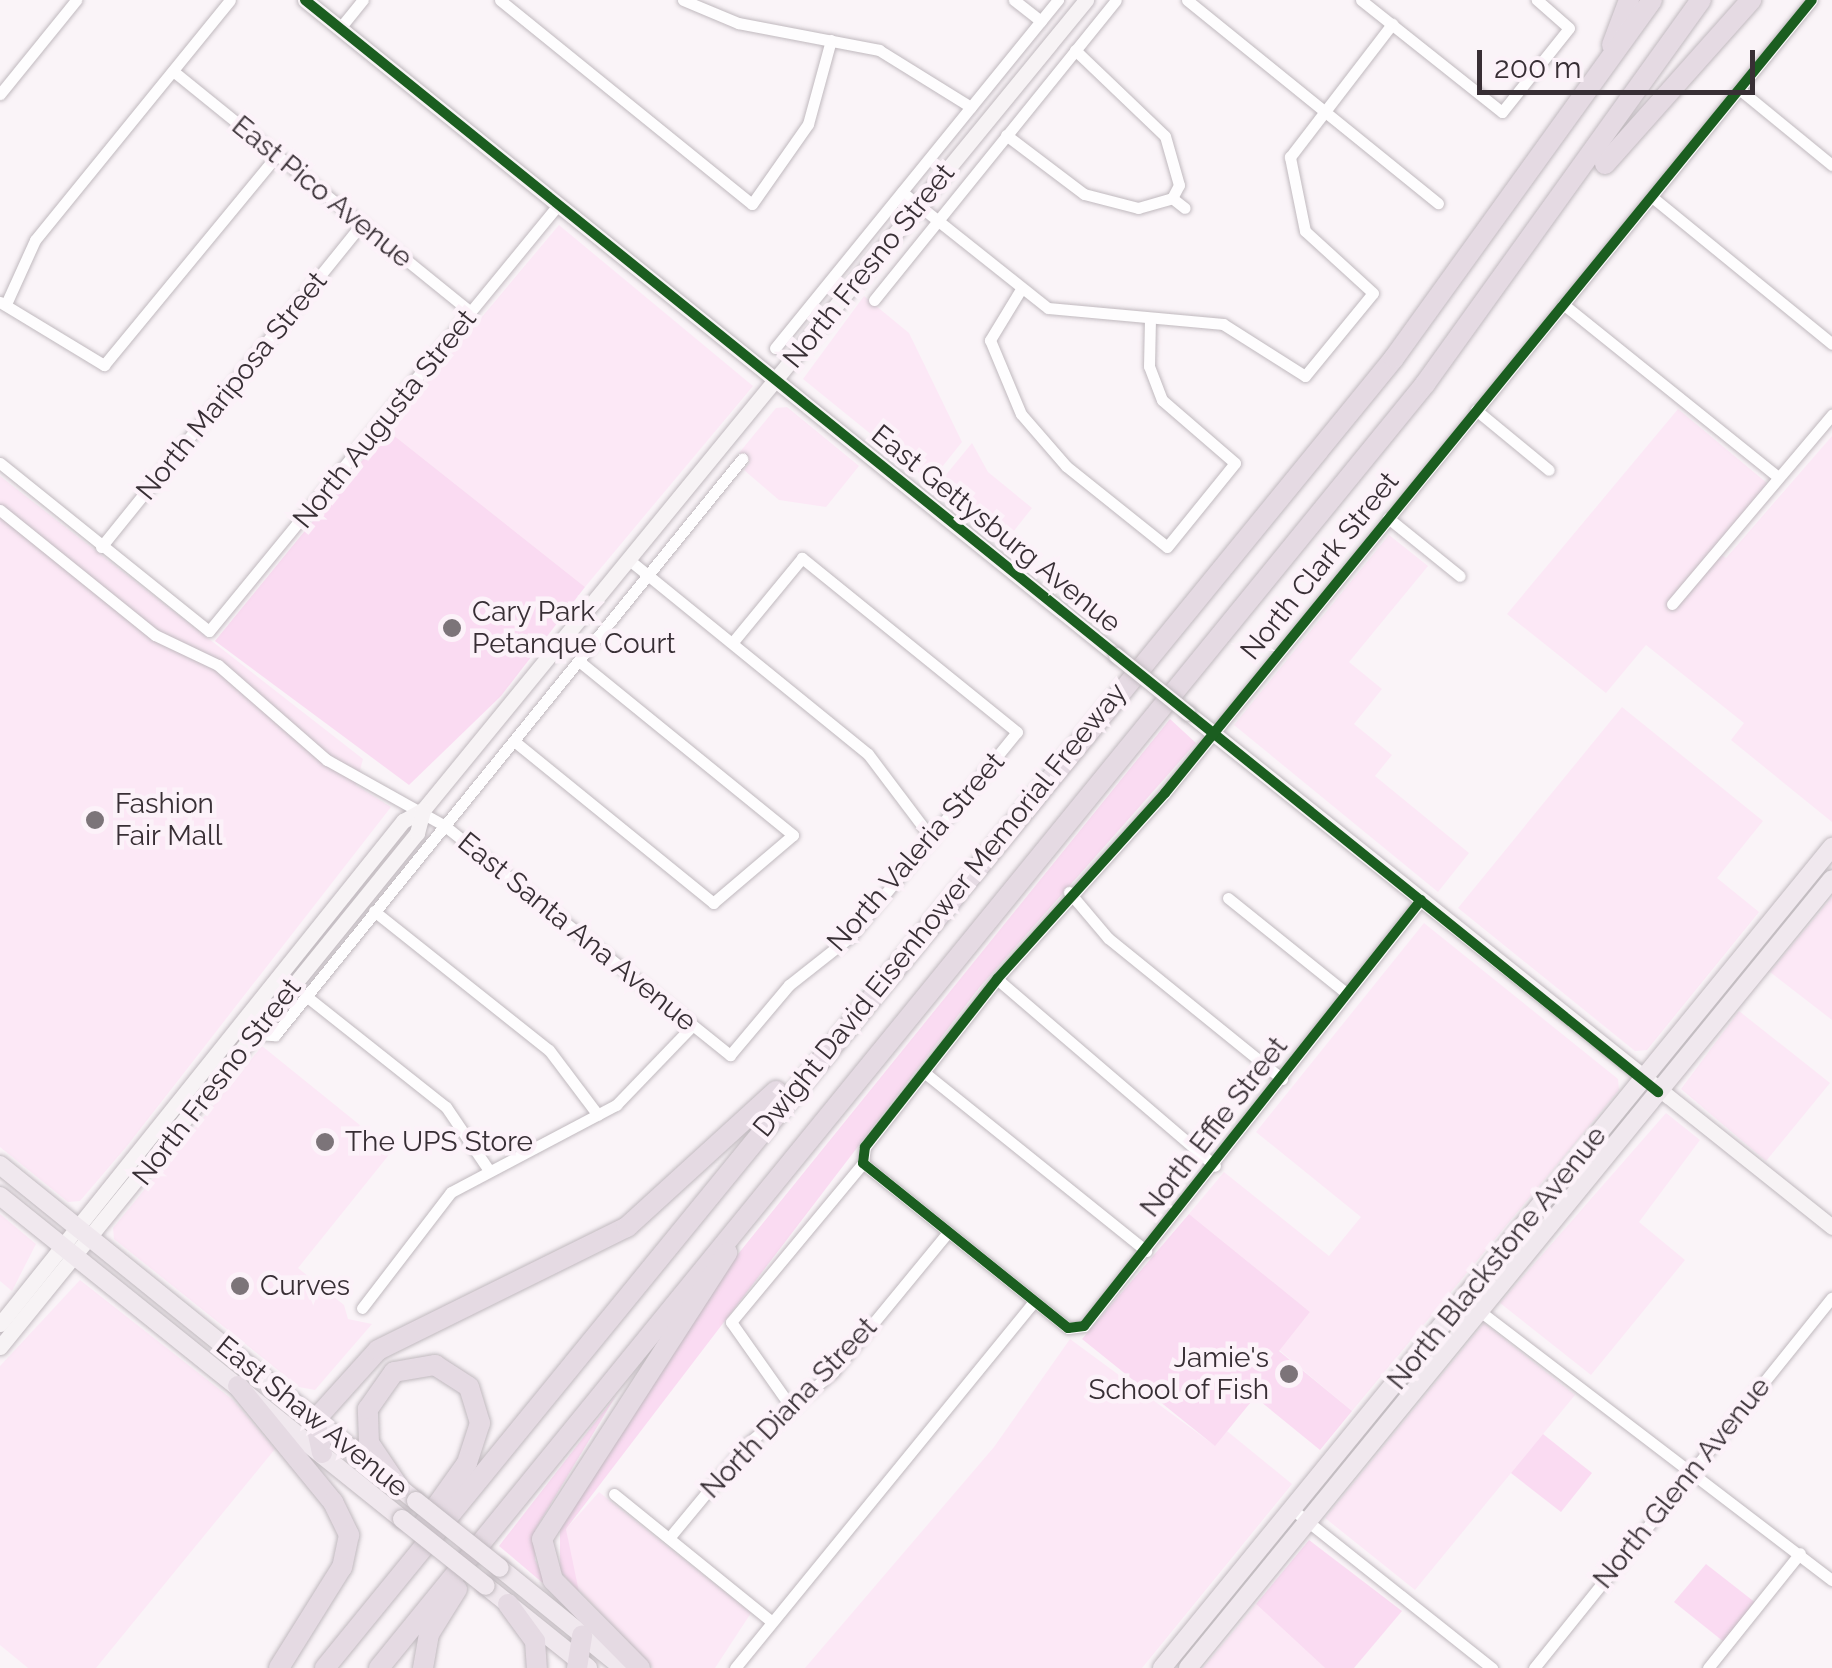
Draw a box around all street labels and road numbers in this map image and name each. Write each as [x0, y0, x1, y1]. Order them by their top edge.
street label: East Pico Avenue [225, 109, 419, 275]
street label: North Fresno Street [776, 157, 962, 375]
street label: North Mariposa Street [130, 265, 334, 507]
street label: North Augusta Street [286, 302, 484, 536]
street label: East Gettysburg Avenue [864, 418, 1128, 640]
street label: North Clark Street [1234, 465, 1406, 667]
street label: Dwight David Eisenhower Memorial Freeway [746, 676, 1134, 1144]
street label: North Valeria Street [820, 745, 1012, 959]
street label: East Santa Ana Avenue [450, 825, 704, 1039]
street label: North Fresno Street [126, 972, 308, 1192]
street label: North Effie Street [1133, 1030, 1295, 1224]
street label: North Blackstone Avenue [1380, 1119, 1614, 1397]
street label: North Diana Street [694, 1311, 884, 1505]
street label: East Shaw Avenue [209, 1329, 415, 1505]
street label: North Glenn Avenue [1586, 1370, 1778, 1596]

